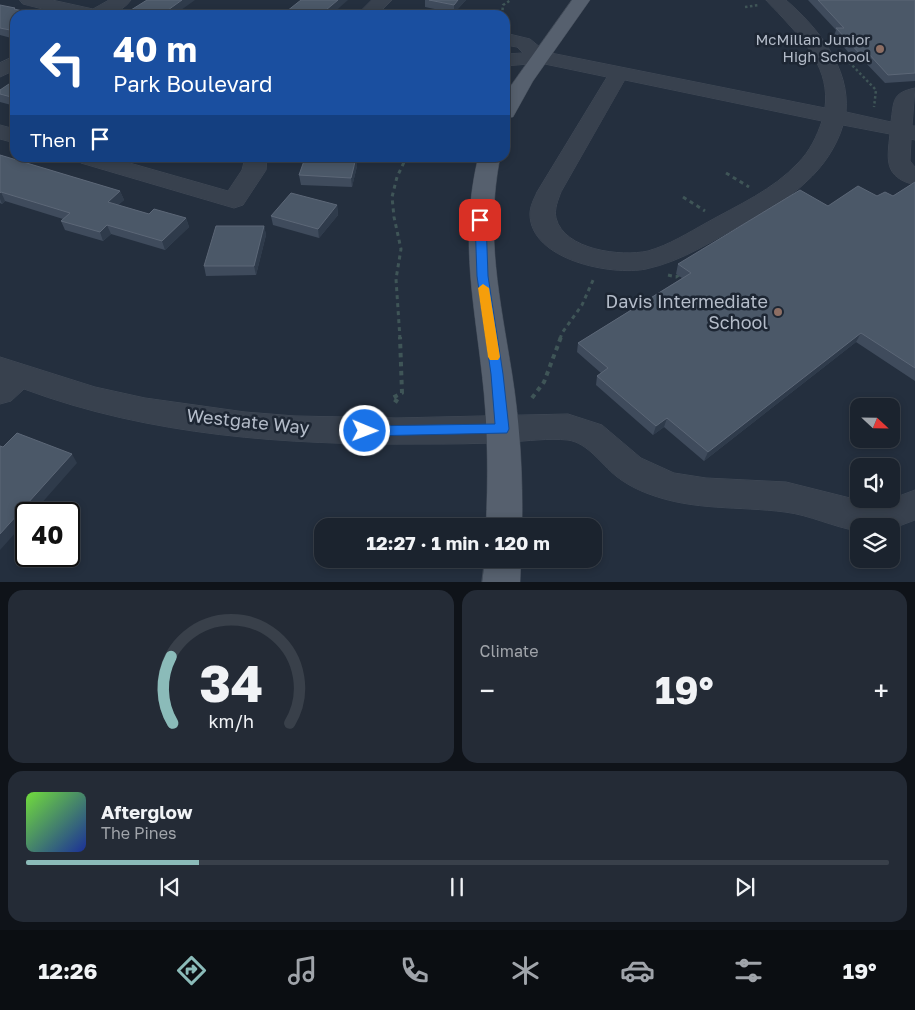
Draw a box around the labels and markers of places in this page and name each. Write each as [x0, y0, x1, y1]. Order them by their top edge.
place label: McMillan Junior High School [755, 30, 870, 65]
marker: McMillan Junior High School [874, 43, 886, 55]
pin [459, 199, 501, 241]
place label: Davis Intermediate School [606, 290, 768, 333]
marker: Davis Intermediate School [772, 306, 784, 318]

